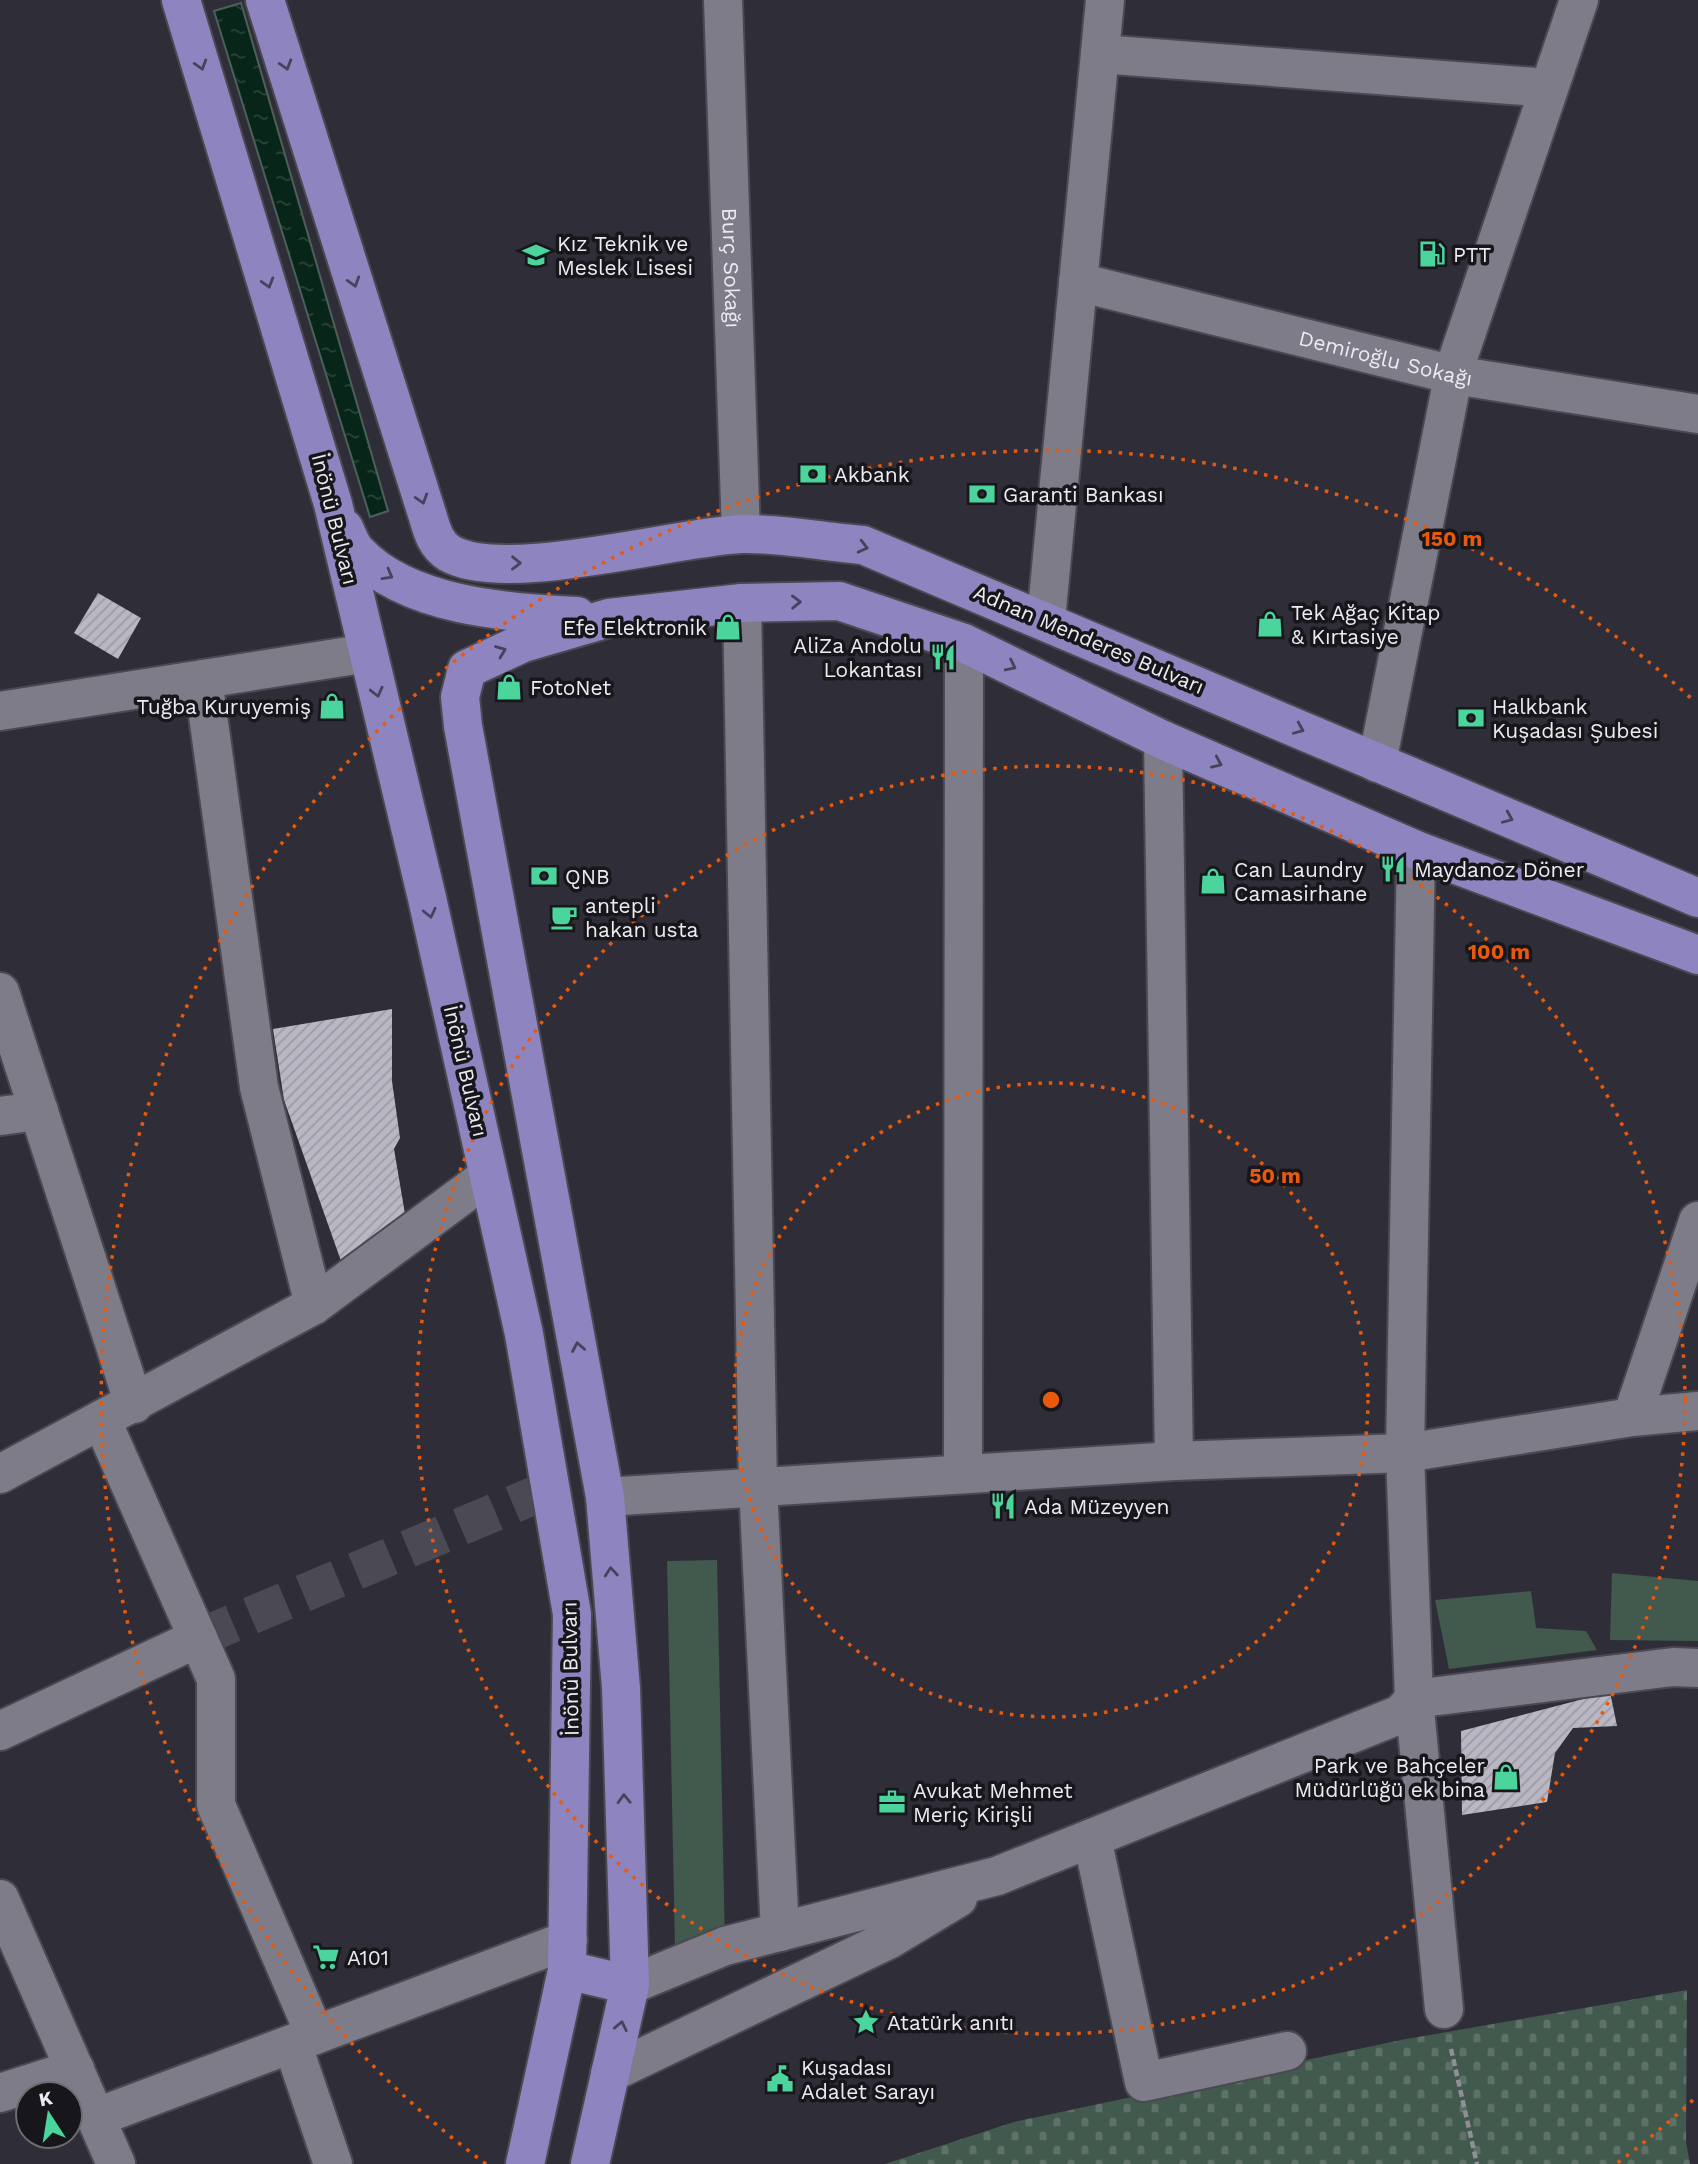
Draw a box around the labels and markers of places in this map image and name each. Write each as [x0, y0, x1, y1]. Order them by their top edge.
place label: Kız Teknik ve Meslek Lisesi [557, 231, 693, 280]
fuel station icon: PTT [1417, 239, 1447, 269]
school or university icon: Kız Teknik ve Meslek Lisesi [521, 240, 551, 270]
place label: PTT [1453, 242, 1491, 267]
bank icon: Akbank [798, 459, 828, 489]
place label: Akbank [834, 462, 910, 487]
bank icon: Garanti Bankası [967, 479, 997, 509]
place label: Garanti Bankası [1003, 482, 1163, 507]
place label: Tek Ağaç Kitap & Kırtasiye [1291, 600, 1440, 649]
shop icon: Tek Ağaç Kitap & Kırtasiye [1255, 609, 1285, 639]
shop icon: Efe Elektronik [713, 612, 743, 642]
place label: Efe Elektronik [563, 615, 707, 640]
place label: AliZa Andolu Lokantası [793, 633, 922, 682]
restaurant icon: AliZa Andolu Lokantası [928, 642, 958, 672]
shop icon: FotoNet [494, 672, 524, 702]
place label: FotoNet [530, 675, 611, 700]
shop icon: Tuğba Kuruyemiş [317, 691, 347, 721]
place label: Tuğba Kuruyemiş [136, 694, 311, 719]
place label: Halkbank Kuşadası Şubesi [1492, 694, 1658, 743]
bank icon: Halkbank Kuşadası Şubesi [1456, 703, 1486, 733]
restaurant icon: Maydanoz Döner [1378, 854, 1408, 884]
place label: Can Laundry Camasirhane [1234, 857, 1367, 906]
place label: Maydanoz Döner [1414, 857, 1585, 882]
bank icon: QNB [529, 861, 559, 891]
place label: QNB [565, 864, 610, 889]
shop icon: Can Laundry Camasirhane [1198, 866, 1228, 896]
place label: antepli hakan usta [585, 893, 698, 942]
cafe icon: antepli hakan usta [549, 902, 579, 932]
centre of rings [1039, 1388, 1063, 1412]
restaurant icon: Ada Müzeyyen [988, 1491, 1018, 1521]
place label: Ada Müzeyyen [1024, 1494, 1170, 1519]
place label: Park ve Bahçeler Müdürlüğü ek bina [1295, 1753, 1485, 1802]
shop icon: Park ve Bahçeler Müdürlüğü ek bina [1491, 1762, 1521, 1792]
place label: Avukat Mehmet Meriç Kirişli [913, 1778, 1073, 1827]
office icon: Avukat Mehmet Meriç Kirişli [877, 1787, 907, 1817]
supermarket icon: A101 [311, 1942, 341, 1972]
place label: A101 [347, 1945, 389, 1970]
place icon: Atatürk anıtı [851, 2007, 881, 2037]
place label: Atatürk anıtı [887, 2010, 1014, 2035]
place label: Kuşadası Adalet Sarayı [801, 2055, 935, 2104]
public building icon: Kuşadası Adalet Sarayı [765, 2064, 795, 2094]

